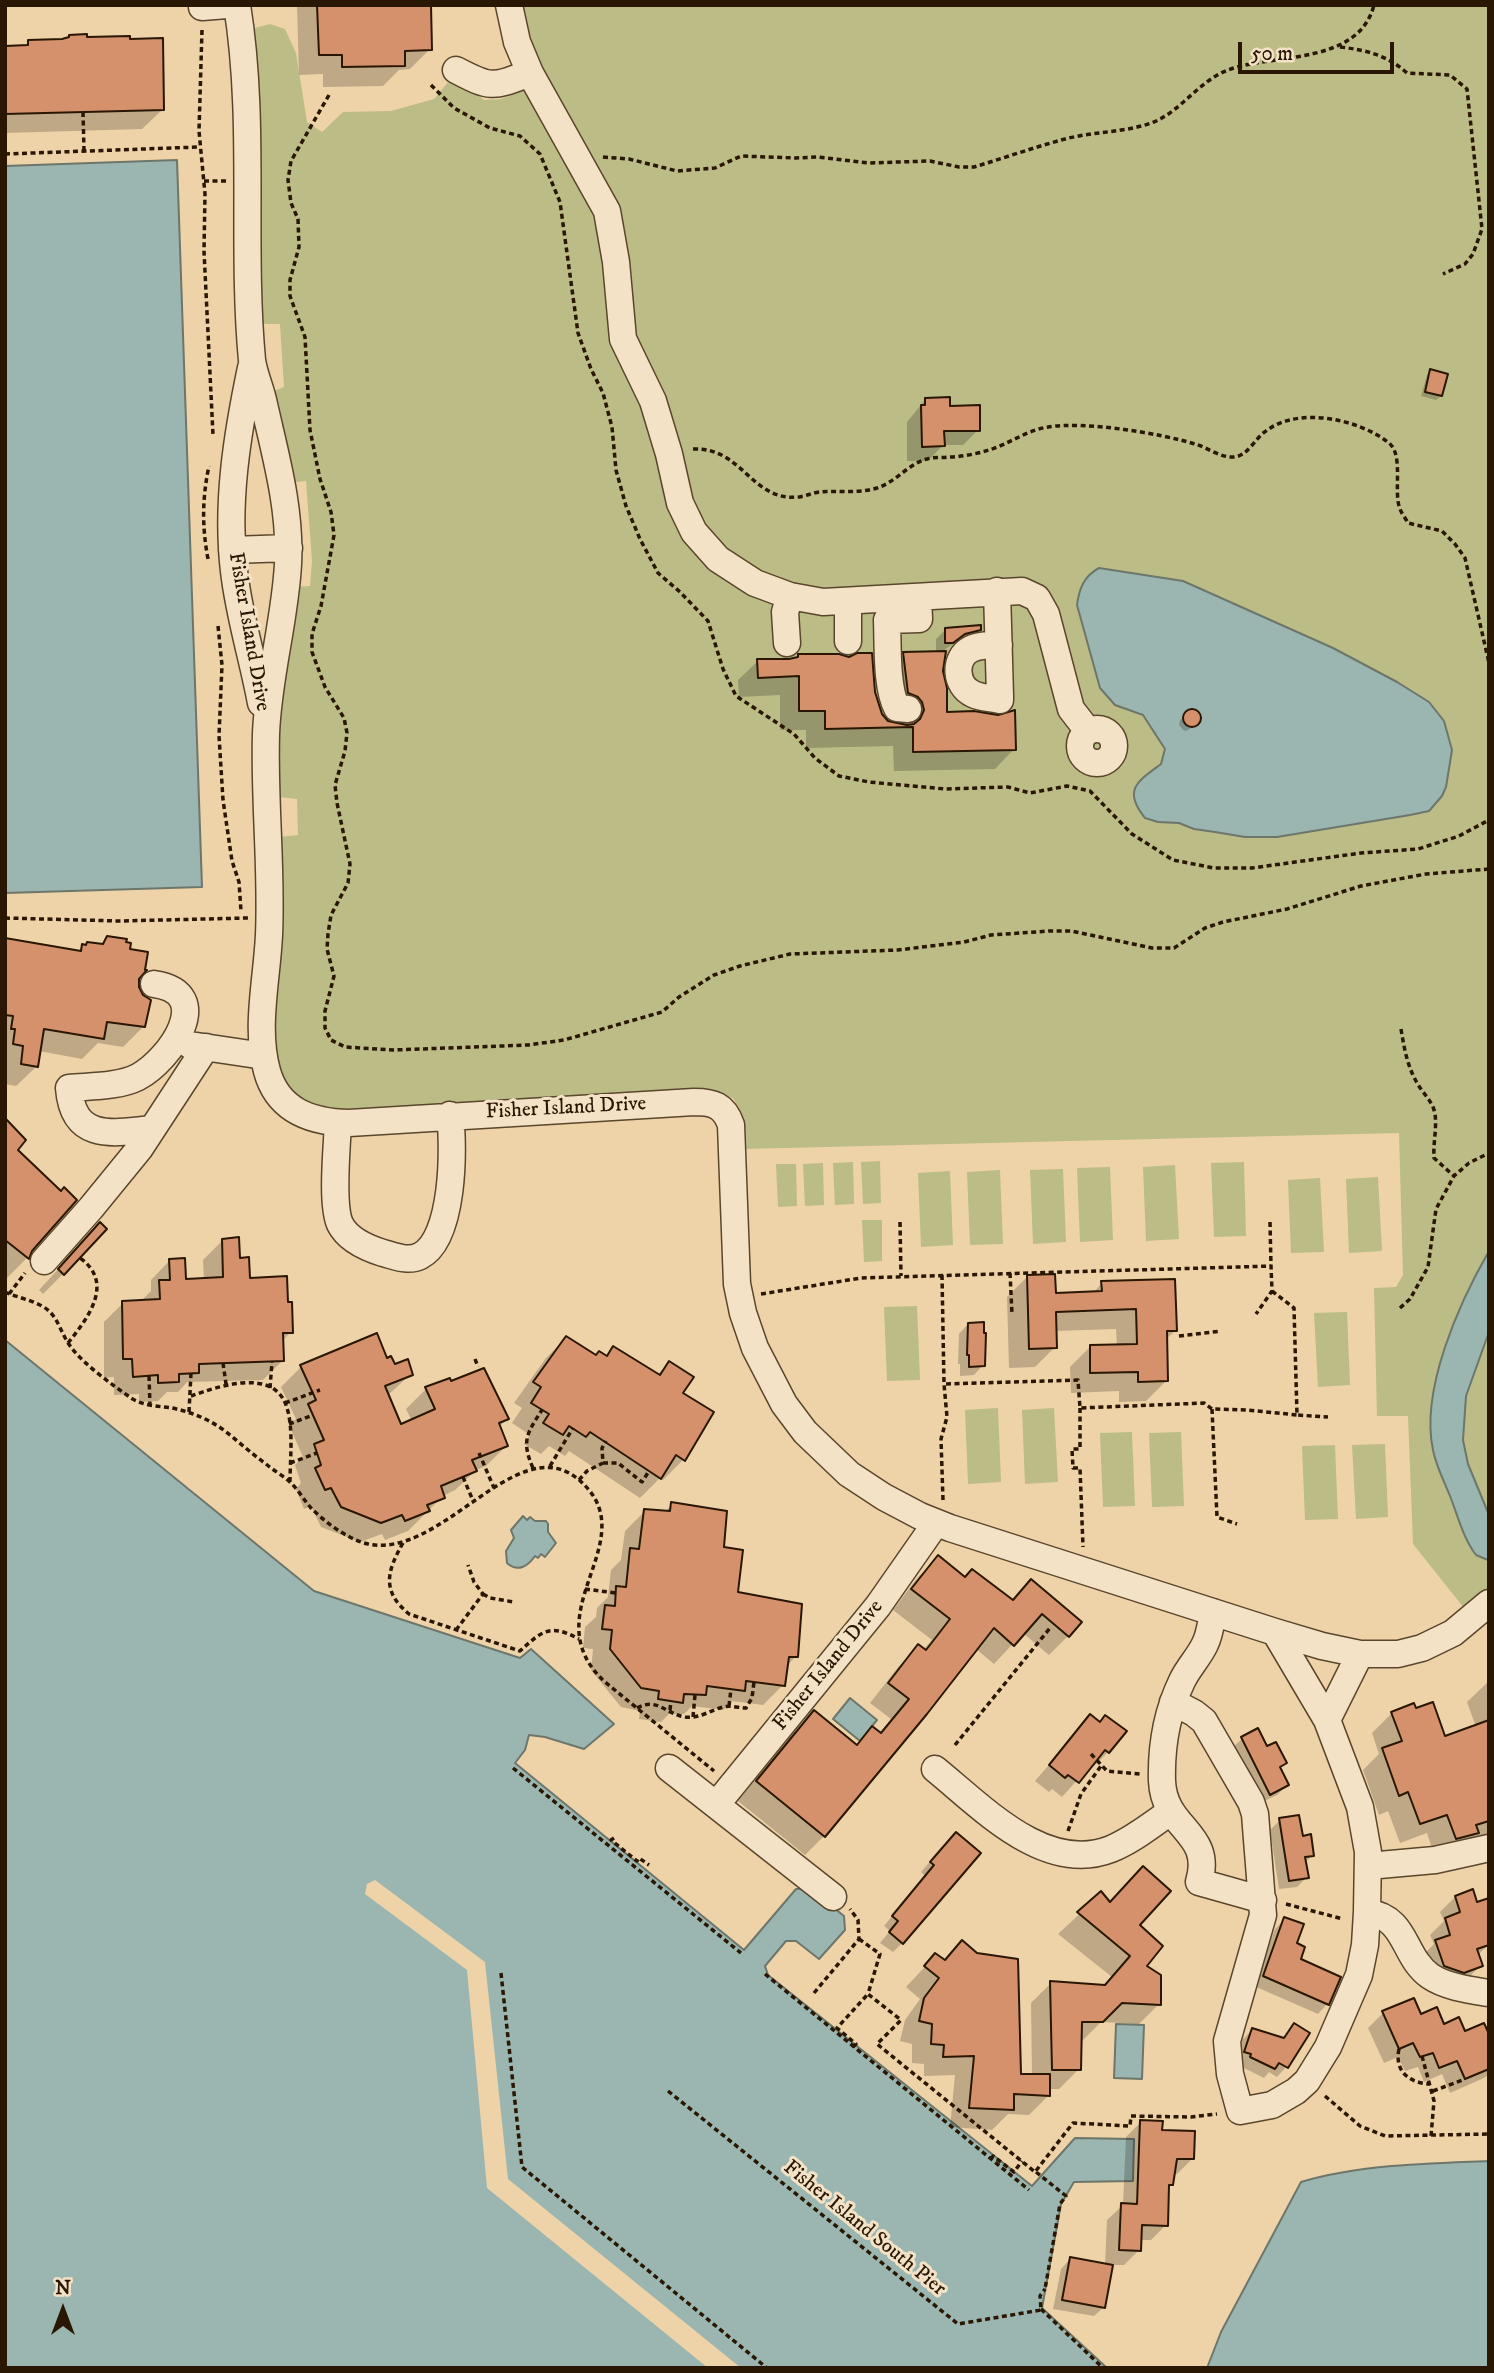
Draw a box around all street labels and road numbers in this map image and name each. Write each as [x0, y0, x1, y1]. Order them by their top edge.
street label: Fisher Island Drive [222, 551, 274, 713]
street label: Fisher Island Drive [485, 1092, 647, 1126]
street label: Fisher Island Drive [769, 1596, 889, 1736]
street label: Fisher Island South Pier [778, 2156, 950, 2302]

